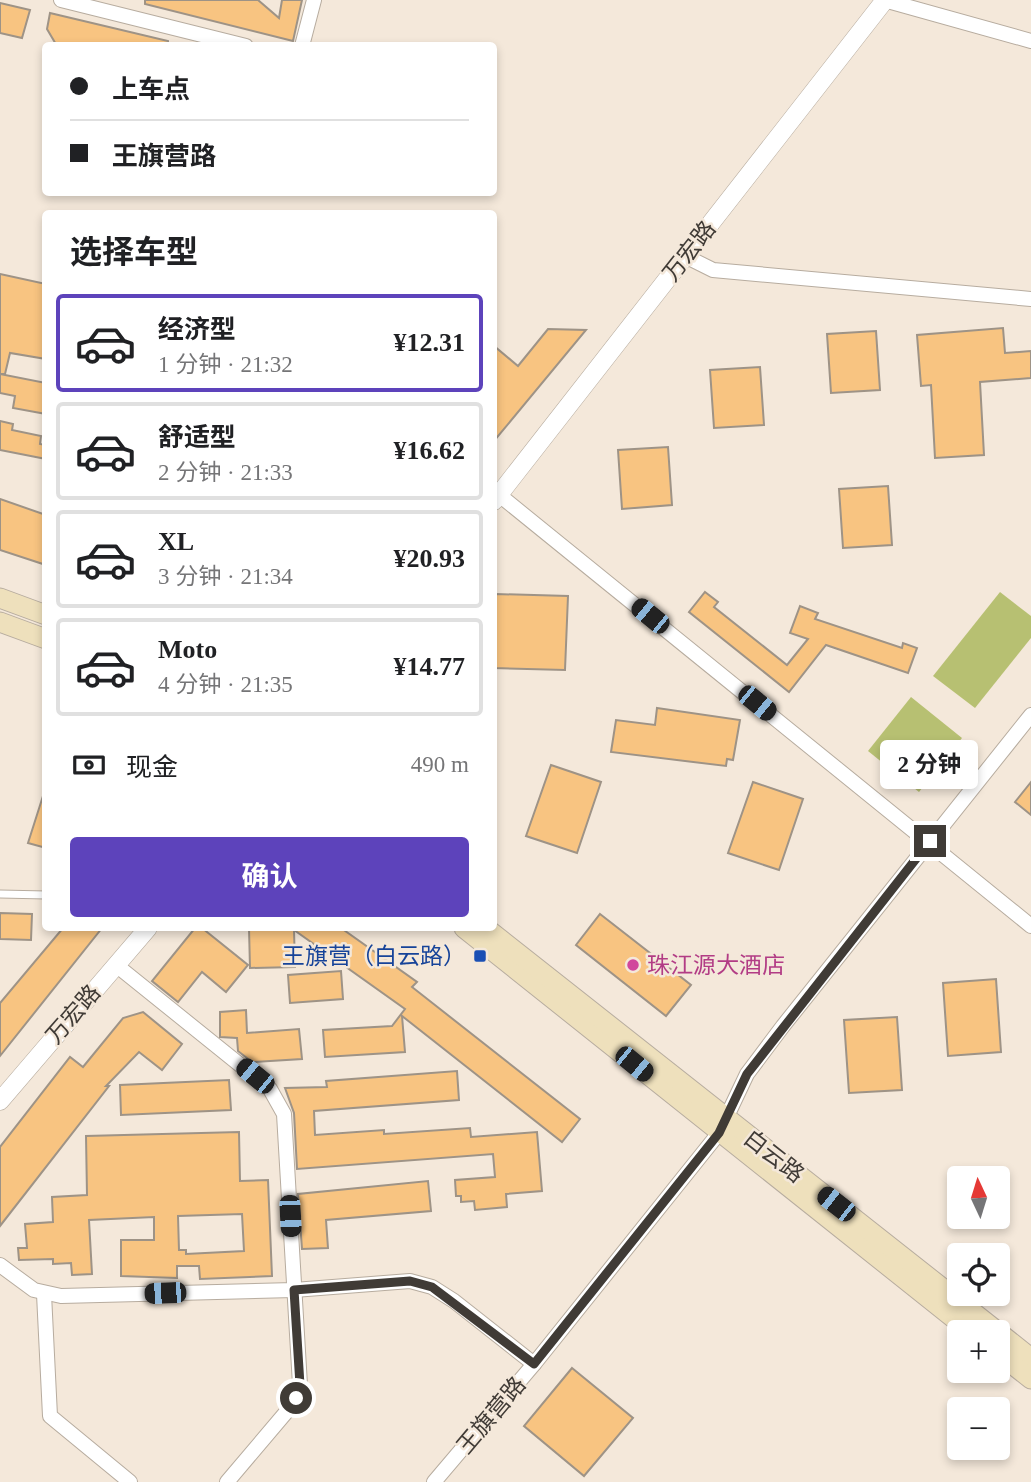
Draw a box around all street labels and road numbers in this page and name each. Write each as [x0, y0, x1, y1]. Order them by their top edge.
street label: 万宏路 [658, 216, 720, 286]
street label: 万宏路 [41, 980, 105, 1049]
street label: 白云路 [739, 1125, 809, 1187]
street label: 王旗营路 [452, 1372, 531, 1459]

